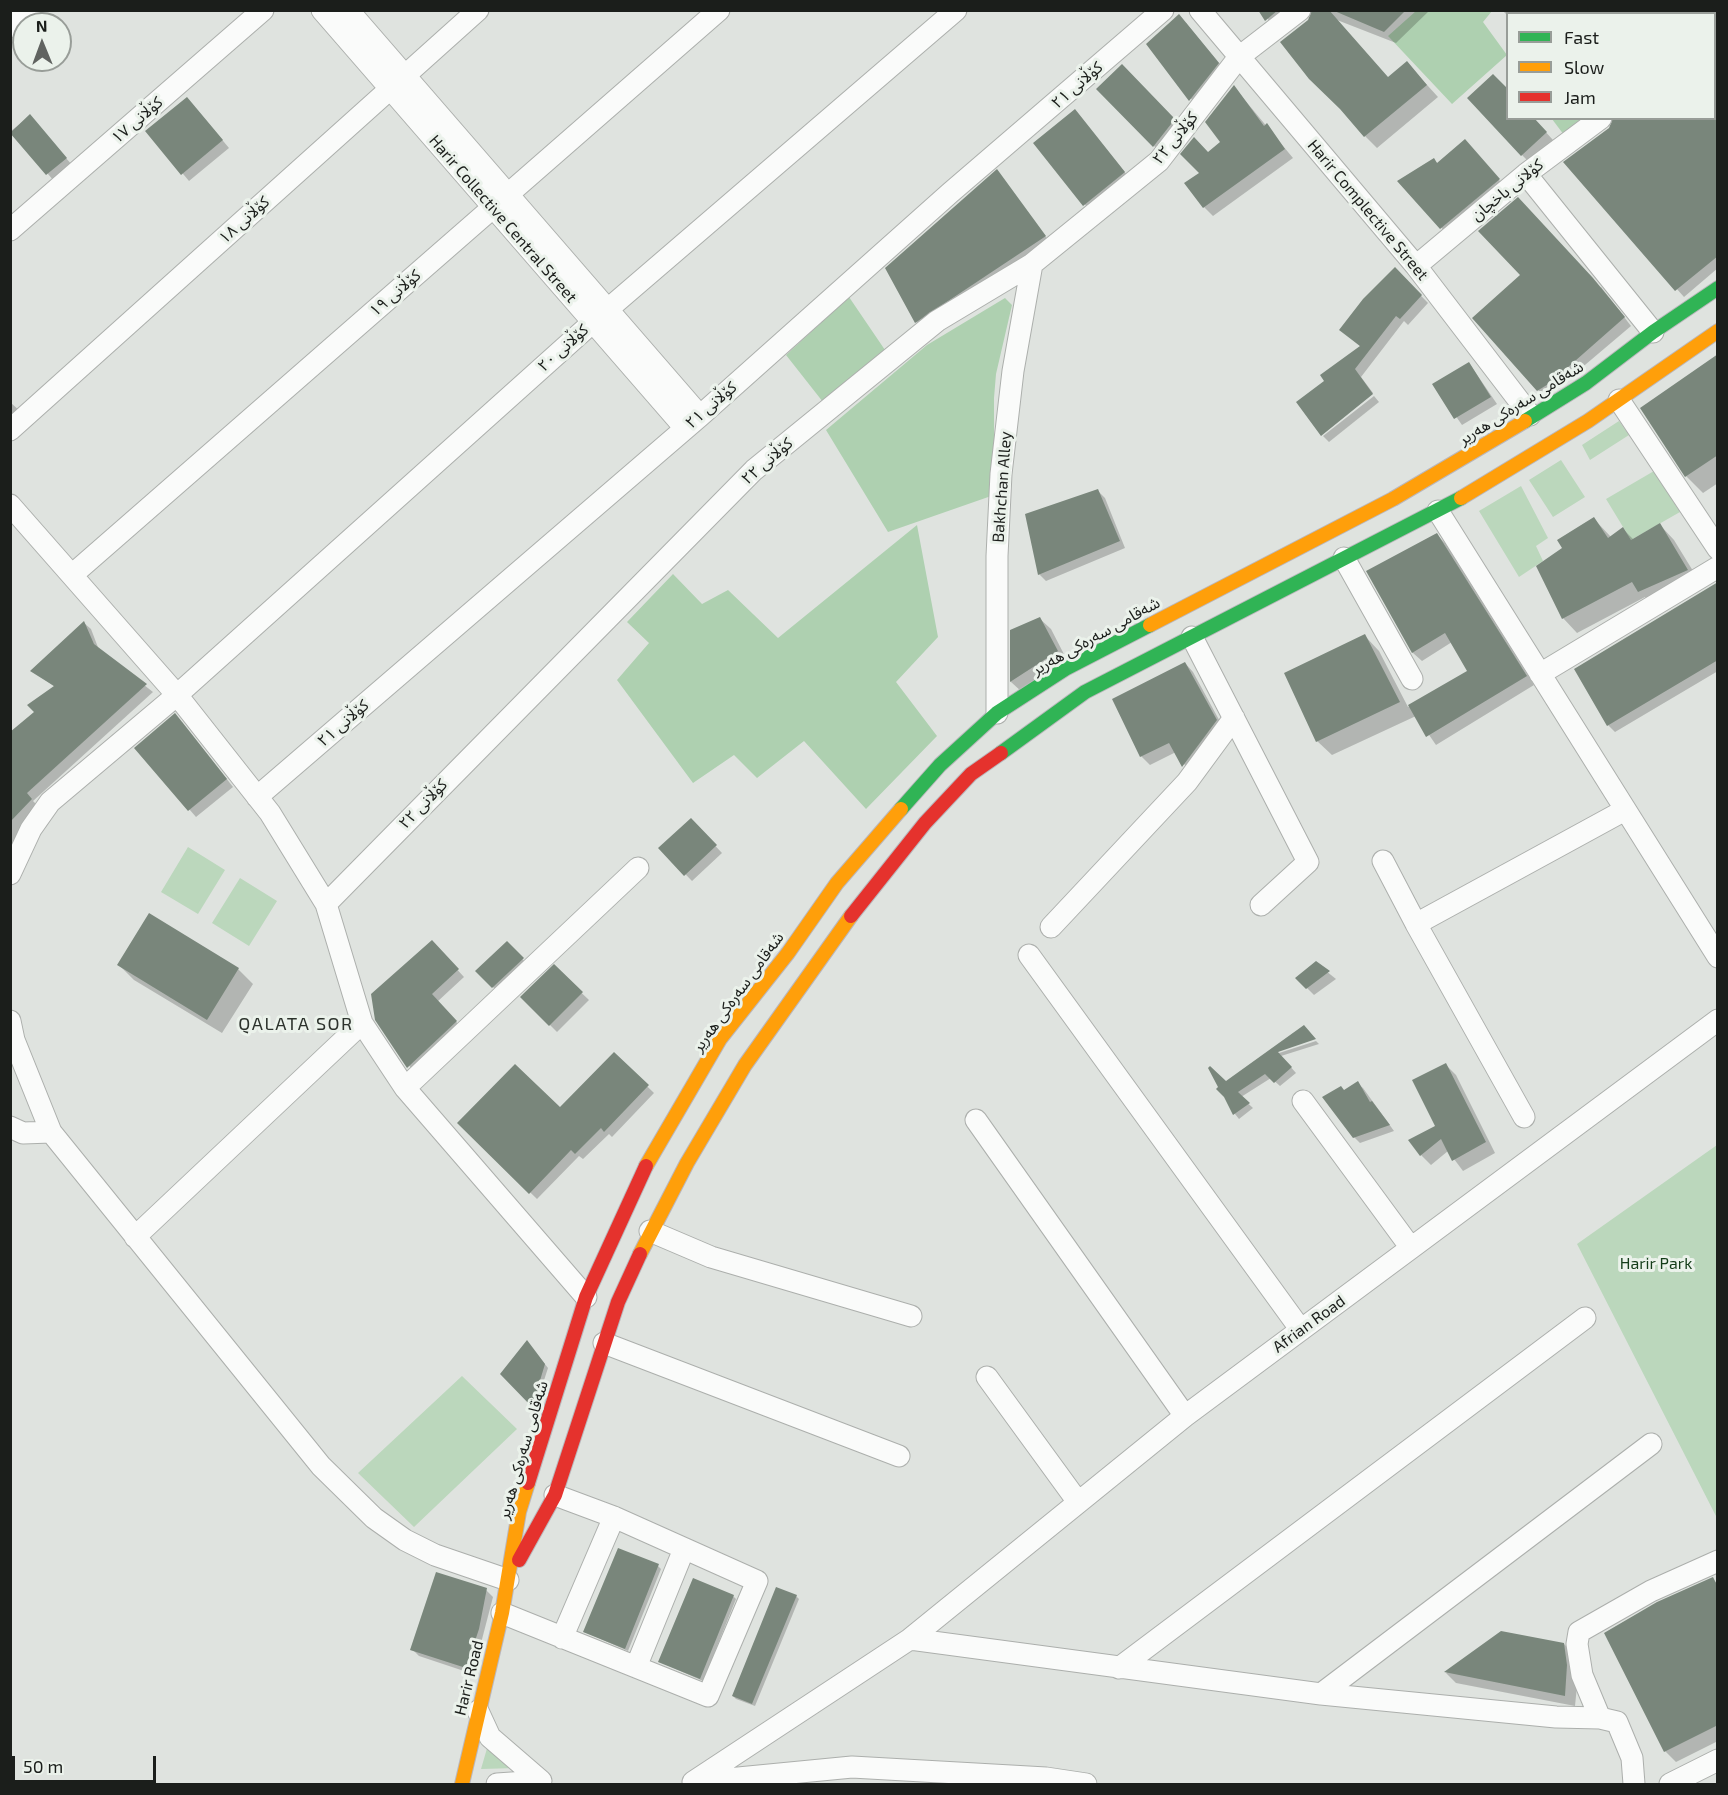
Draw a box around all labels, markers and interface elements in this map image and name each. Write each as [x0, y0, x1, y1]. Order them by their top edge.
north arrow [12, 12, 72, 72]
legend [1506, 12, 1716, 120]
text: N [36, 16, 48, 35]
text: Fast [1564, 26, 1599, 48]
text: Slow [1564, 56, 1604, 78]
street label: کۆڵانی ٢١ [1048, 58, 1106, 112]
text: Jam [1564, 86, 1596, 108]
street label: کۆڵانی ١٧ [108, 93, 166, 147]
street label: کۆڵانی ٢٢ [1148, 108, 1202, 168]
street label: Harir Collective Central Street [425, 131, 581, 307]
street label: Harir Complective Street [1304, 136, 1432, 284]
street label: کۆلانی باخچان [1467, 155, 1547, 225]
street label: کۆڵانی ١٨ [215, 192, 273, 248]
street label: کۆڵانی ١٩ [366, 266, 424, 320]
street label: کۆڵانی ٢٠ [534, 320, 592, 376]
street label: شەقامی سەرەکی هەریر [1455, 357, 1587, 449]
street label: کۆڵانی ٢١ [682, 378, 740, 432]
street label: Bakhchan Alley [989, 431, 1015, 543]
street label: کۆڵانی ٢٢ [738, 434, 796, 488]
street label: شەقامی سەرەکی هەریر [1029, 593, 1163, 679]
street label: کۆڵانی ٢١ [314, 696, 372, 750]
street label: کۆڵانی ٢٢ [395, 775, 451, 833]
street label: شەقامی سەرەکی هەریر [688, 928, 788, 1056]
district label: QALATA SOR [238, 1013, 354, 1035]
park label: Harir Park [1620, 1254, 1692, 1274]
street label: Afrian Road [1269, 1291, 1349, 1357]
street label: شەقامی سەرەکی هەریر [494, 1378, 552, 1522]
street label: Harir Road [450, 1638, 488, 1718]
scale bar [15, 1744, 159, 1782]
text: 50 m [23, 1755, 63, 1777]

